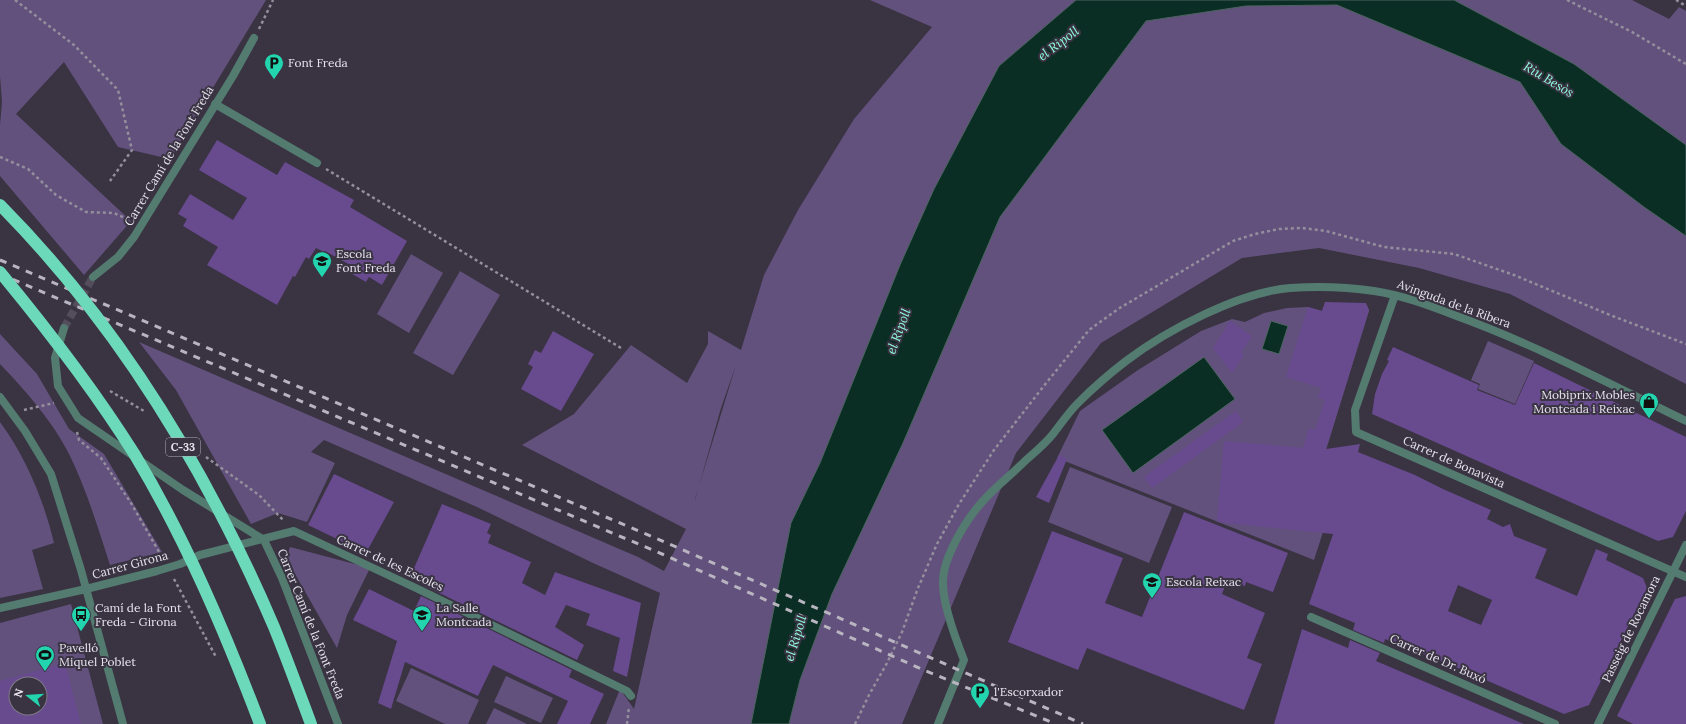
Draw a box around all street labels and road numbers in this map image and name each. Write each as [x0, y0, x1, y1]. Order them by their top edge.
street label: Carrer Camí de la Font Freda [121, 83, 216, 229]
street label: Avinguda de la Ribera [1395, 276, 1513, 331]
street label: Carrer de Bonavista [1401, 432, 1508, 491]
road number: C-33 [166, 438, 200, 456]
street label: Carrer de les Escoles [334, 531, 447, 594]
street label: Carrer Camí de la Font Freda [274, 546, 349, 701]
street label: Carrer Girona [90, 547, 169, 582]
street label: Passeig de Rocamora [1598, 573, 1663, 685]
street label: Carrer de Dr. Buxó [1388, 631, 1489, 687]

